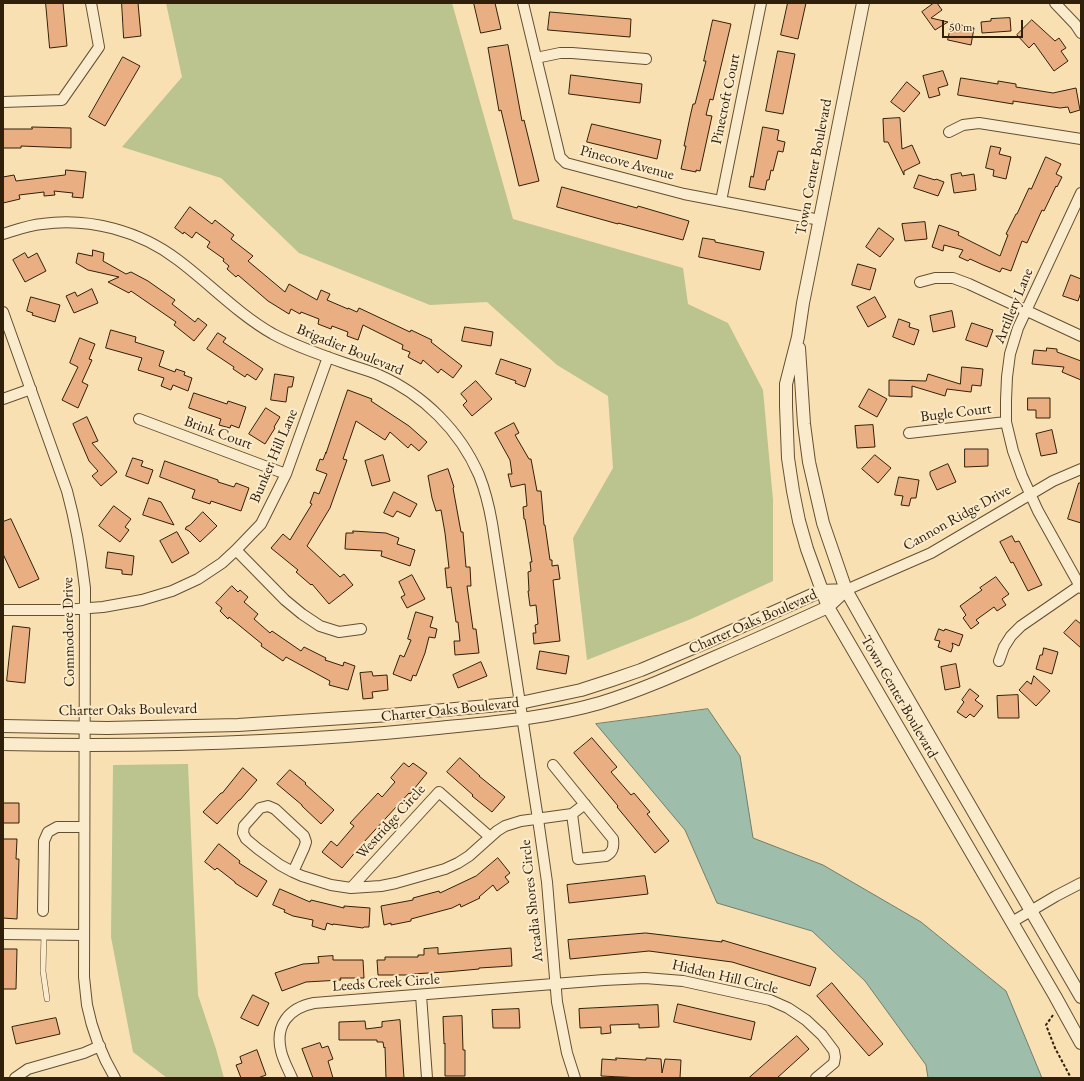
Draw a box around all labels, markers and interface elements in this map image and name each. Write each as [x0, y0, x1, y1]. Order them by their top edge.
scale bar [944, 12, 1025, 38]
text: 50 m [949, 19, 972, 35]
street label: Pinecroft Court [708, 52, 744, 146]
street label: Town Center Boulevard [792, 97, 836, 237]
street label: Pinecove Avenue [578, 142, 676, 184]
street label: Artillery Lane [991, 266, 1037, 346]
street label: Brigadier Boulevard [294, 320, 406, 380]
street label: Bugle Court [919, 400, 993, 426]
street label: Bunker Hill Lane [246, 406, 302, 506]
street label: Brink Court [181, 412, 255, 454]
street label: Cannon Ridge Drive [900, 481, 1014, 555]
street label: Commodore Drive [59, 577, 79, 687]
street label: Charter Oaks Boulevard [686, 586, 820, 658]
street label: Town Center Boulevard [857, 633, 941, 761]
street label: Charter Oaks Boulevard [380, 694, 520, 726]
street label: Charter Oaks Boulevard [58, 700, 198, 720]
street label: Westridge Circle [353, 781, 429, 863]
street label: Arcadia Shores Circle [517, 839, 547, 963]
street label: Hidden Hill Circle [670, 956, 780, 998]
street label: Leeds Creek Circle [332, 970, 440, 996]

